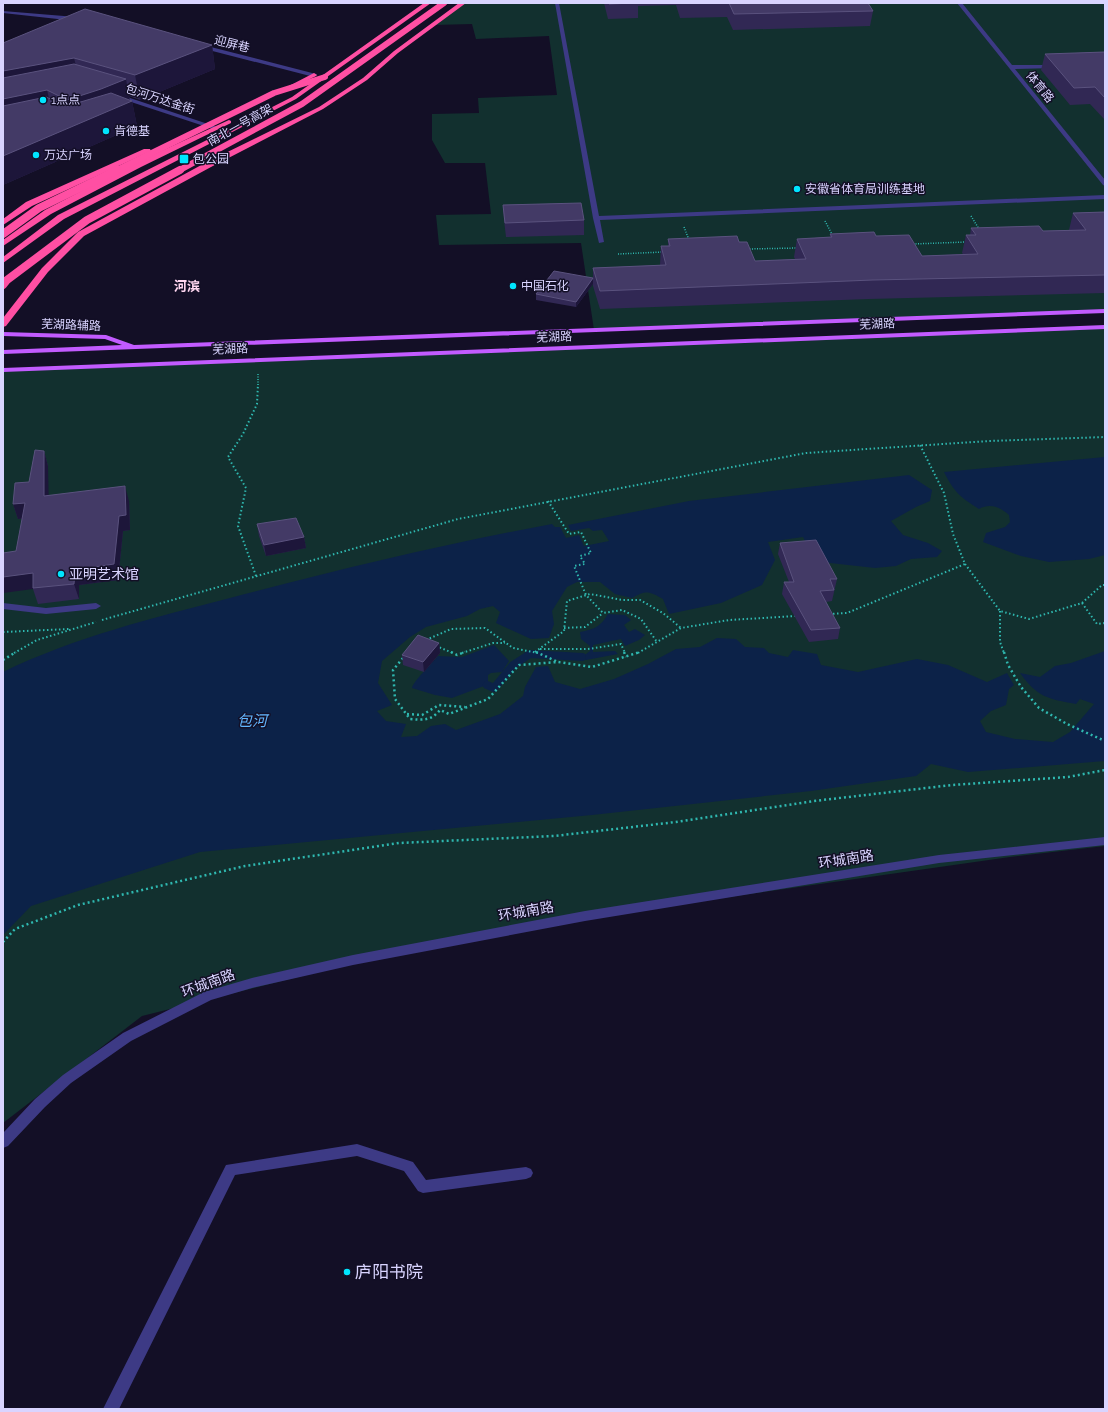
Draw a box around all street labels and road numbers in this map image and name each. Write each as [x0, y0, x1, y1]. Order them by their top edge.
street label: 迎屏巷 [213, 33, 251, 55]
street label: 体育路 [1023, 69, 1057, 105]
street label: 包河万达金街 [124, 81, 196, 117]
street label: 南北一号高架 [205, 101, 275, 149]
street label: 芜湖路 [859, 316, 895, 332]
street label: 芜湖路辅路 [41, 317, 101, 333]
street label: 芜湖路 [536, 329, 572, 345]
street label: 芜湖路 [212, 341, 248, 357]
street label: 环城南路 [817, 847, 875, 871]
street label: 环城南路 [497, 898, 555, 924]
street label: 环城南路 [179, 966, 237, 1000]

